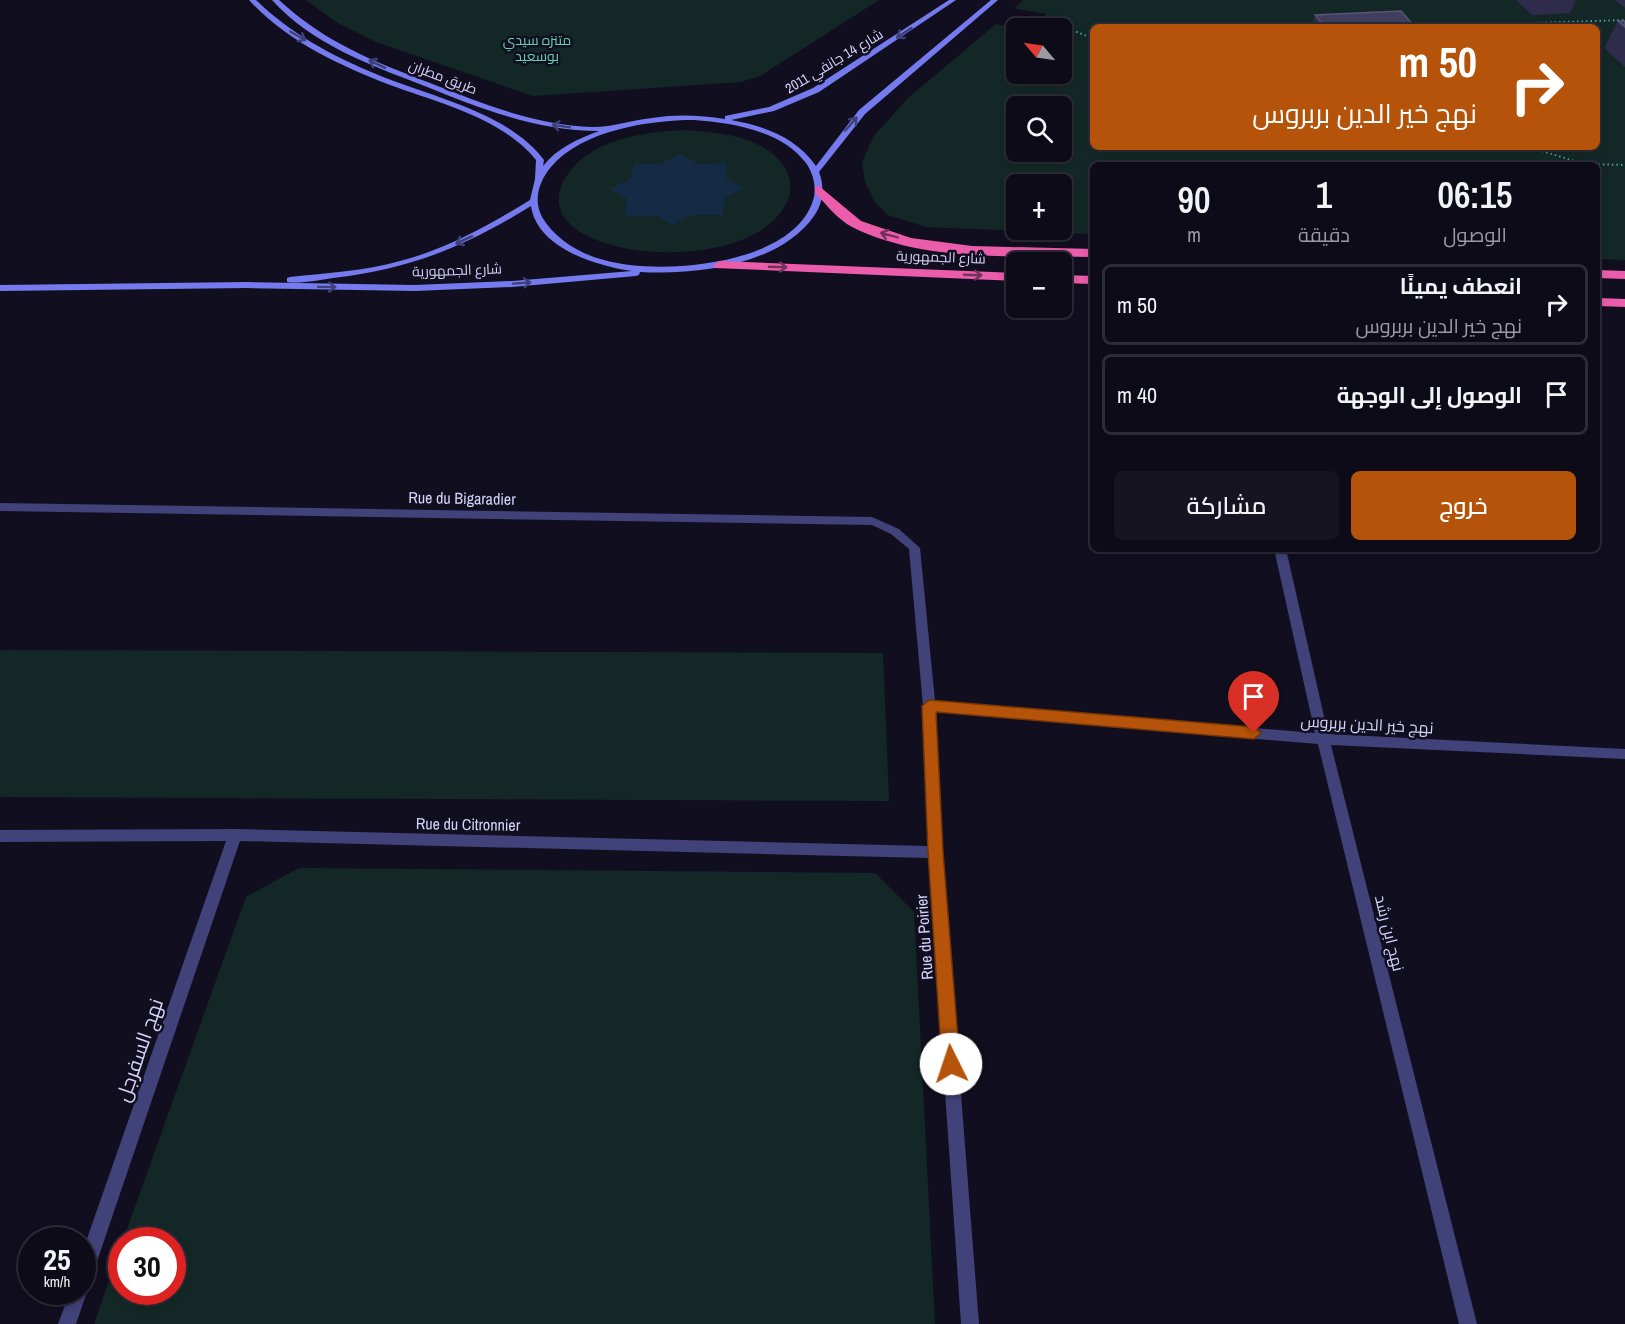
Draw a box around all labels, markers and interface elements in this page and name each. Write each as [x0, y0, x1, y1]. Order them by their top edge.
north arrow [1006, 18, 1072, 84]
map controls [1006, 18, 1072, 318]
street label: شارع 14 جانفي 2011 [782, 25, 888, 100]
one-way arrow [896, 27, 913, 39]
one-way arrow [289, 31, 306, 43]
park label: متنزه سيدي بوسعيد [503, 31, 571, 65]
text: 50 m [1398, 34, 1477, 90]
icon: right [1498, 48, 1576, 126]
street label: طريق مطران [406, 56, 480, 98]
one-way arrow [368, 58, 386, 70]
text: نهج خير الدين بربروس [1252, 95, 1477, 131]
button: search [1006, 96, 1072, 162]
one-way arrow [844, 117, 858, 132]
one-way arrow [552, 121, 571, 132]
text: 1 [1316, 171, 1332, 219]
text: 06:15 [1438, 171, 1512, 219]
button: + [1006, 174, 1072, 240]
text: 90 [1178, 176, 1210, 224]
text: m [1187, 221, 1201, 248]
text: دقيقة [1298, 221, 1350, 248]
text: الوصول [1443, 221, 1507, 248]
one-way arrow [880, 229, 899, 241]
one-way arrow [456, 234, 474, 246]
street label: شارع الجمهورية [896, 246, 986, 268]
button: − [1006, 252, 1072, 318]
street label: شارع الجمهورية [412, 259, 502, 281]
one-way arrow [768, 262, 788, 273]
one-way arrow [963, 270, 983, 281]
text: انعطف يمينًا [1400, 271, 1522, 301]
one-way arrow [511, 278, 531, 289]
one-way arrow [316, 281, 336, 292]
icon: right [1540, 288, 1573, 321]
text: 50 m [1117, 290, 1157, 320]
text: نهج خير الدين بربروس [1356, 312, 1522, 339]
icon: arrive [1540, 378, 1573, 411]
text: 40 m [1117, 380, 1157, 410]
text: الوصول إلى الوجهة [1337, 380, 1522, 410]
button: مشاركة [1114, 471, 1339, 540]
button: خروج [1351, 471, 1576, 540]
street label: Rue du Bigaradier [408, 486, 516, 510]
pin [1228, 671, 1279, 733]
icon: arrive [1237, 680, 1270, 713]
street label: نهج خير الدين بربروس [1300, 710, 1434, 739]
street label: Rue du Citronnier [416, 812, 521, 836]
street label: Rue du Poirier [910, 893, 938, 980]
street label: نهج ابن رشد [1369, 893, 1410, 974]
street label: نهج السفرجل [109, 995, 170, 1106]
position arrow [919, 1032, 983, 1096]
speed limit sign: 30 [108, 1227, 186, 1305]
text: 25 [43, 1239, 71, 1279]
text: km/h [44, 1271, 70, 1292]

